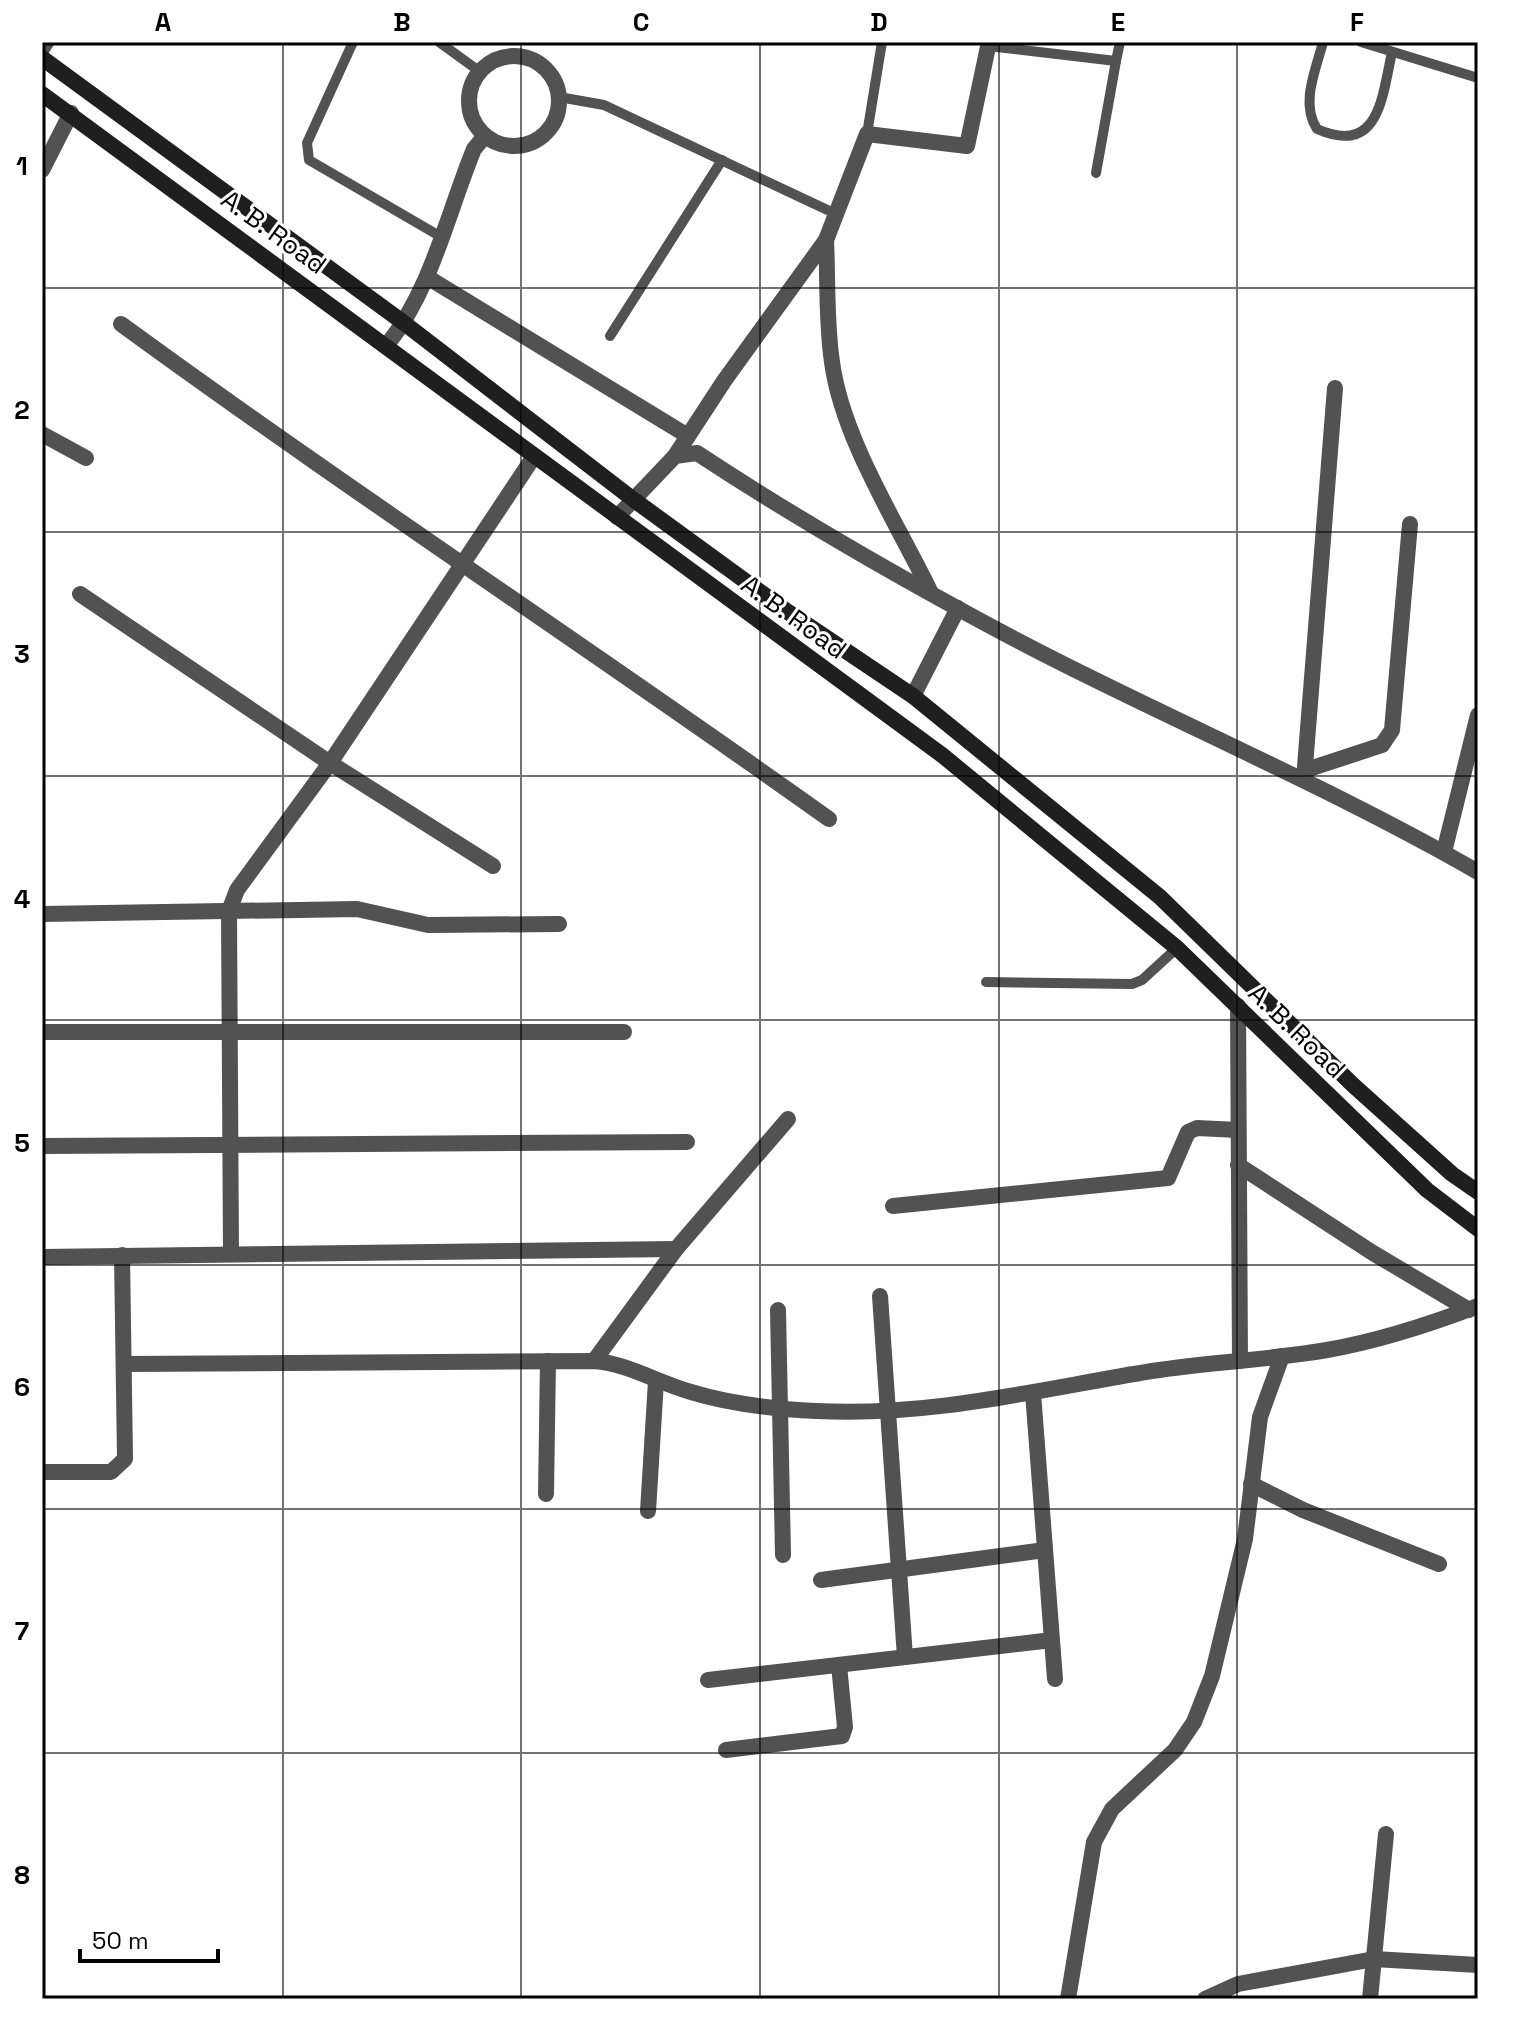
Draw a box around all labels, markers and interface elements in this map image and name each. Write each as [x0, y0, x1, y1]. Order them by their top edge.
text: A [155, 5, 172, 39]
text: B [393, 5, 411, 39]
text: C [633, 5, 649, 39]
text: D [870, 5, 888, 39]
text: E [1111, 5, 1125, 39]
text: F [1350, 5, 1364, 39]
text: 1 [16, 149, 28, 183]
street label: A. B. Road [215, 182, 333, 282]
text: 2 [14, 393, 30, 427]
street label: A. B. Road [735, 567, 853, 667]
text: 3 [14, 637, 30, 671]
text: 4 [14, 882, 30, 916]
street label: A. B. Road [1241, 976, 1353, 1086]
text: 5 [14, 1126, 30, 1160]
text: 6 [14, 1370, 30, 1404]
text: 7 [15, 1614, 29, 1648]
text: 8 [14, 1858, 30, 1892]
scale bar [80, 1913, 218, 1963]
text: 50 m [92, 1925, 149, 1956]

